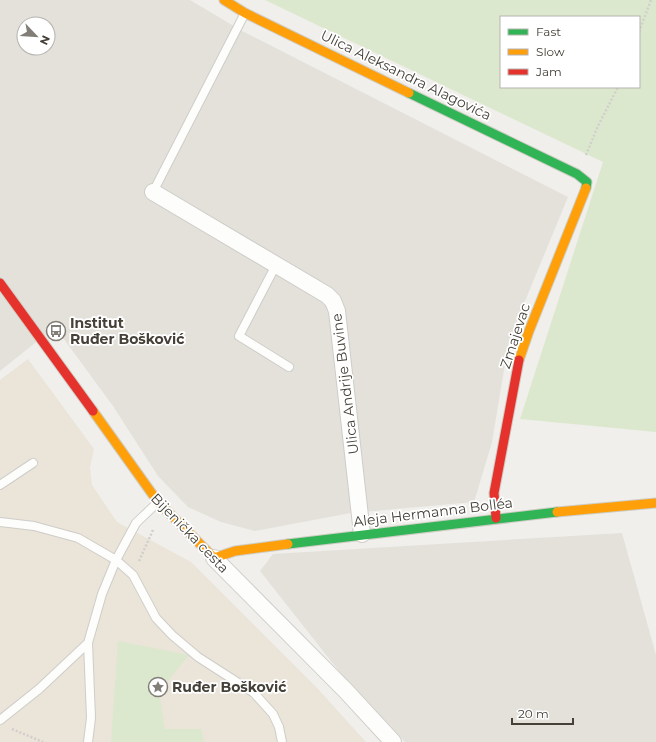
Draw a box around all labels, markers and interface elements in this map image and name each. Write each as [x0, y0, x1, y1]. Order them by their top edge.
north arrow [16, 16, 56, 56]
legend [500, 16, 640, 88]
text: Fast [536, 24, 561, 39]
street label: Ulica Aleksandra Alagovića [318, 26, 494, 124]
text: N [37, 33, 53, 47]
text: Slow [536, 44, 565, 59]
text: Jam [535, 64, 562, 79]
street label: Zmajevac [496, 301, 534, 371]
street label: Ulica Andrije Buvine [327, 312, 363, 456]
place label: Institut Ruđer Bošković [70, 314, 185, 348]
bus stop icon: Institut Ruđer Bošković [45, 320, 67, 342]
street label: Bijenička cesta [147, 489, 233, 577]
street label: Aleja Hermanna Bolléa [352, 493, 514, 531]
place icon: Ruđer Bošković [147, 676, 169, 698]
place label: Ruđer Bošković [172, 678, 287, 696]
scale bar [512, 700, 573, 726]
text: 20 m [518, 706, 549, 721]

